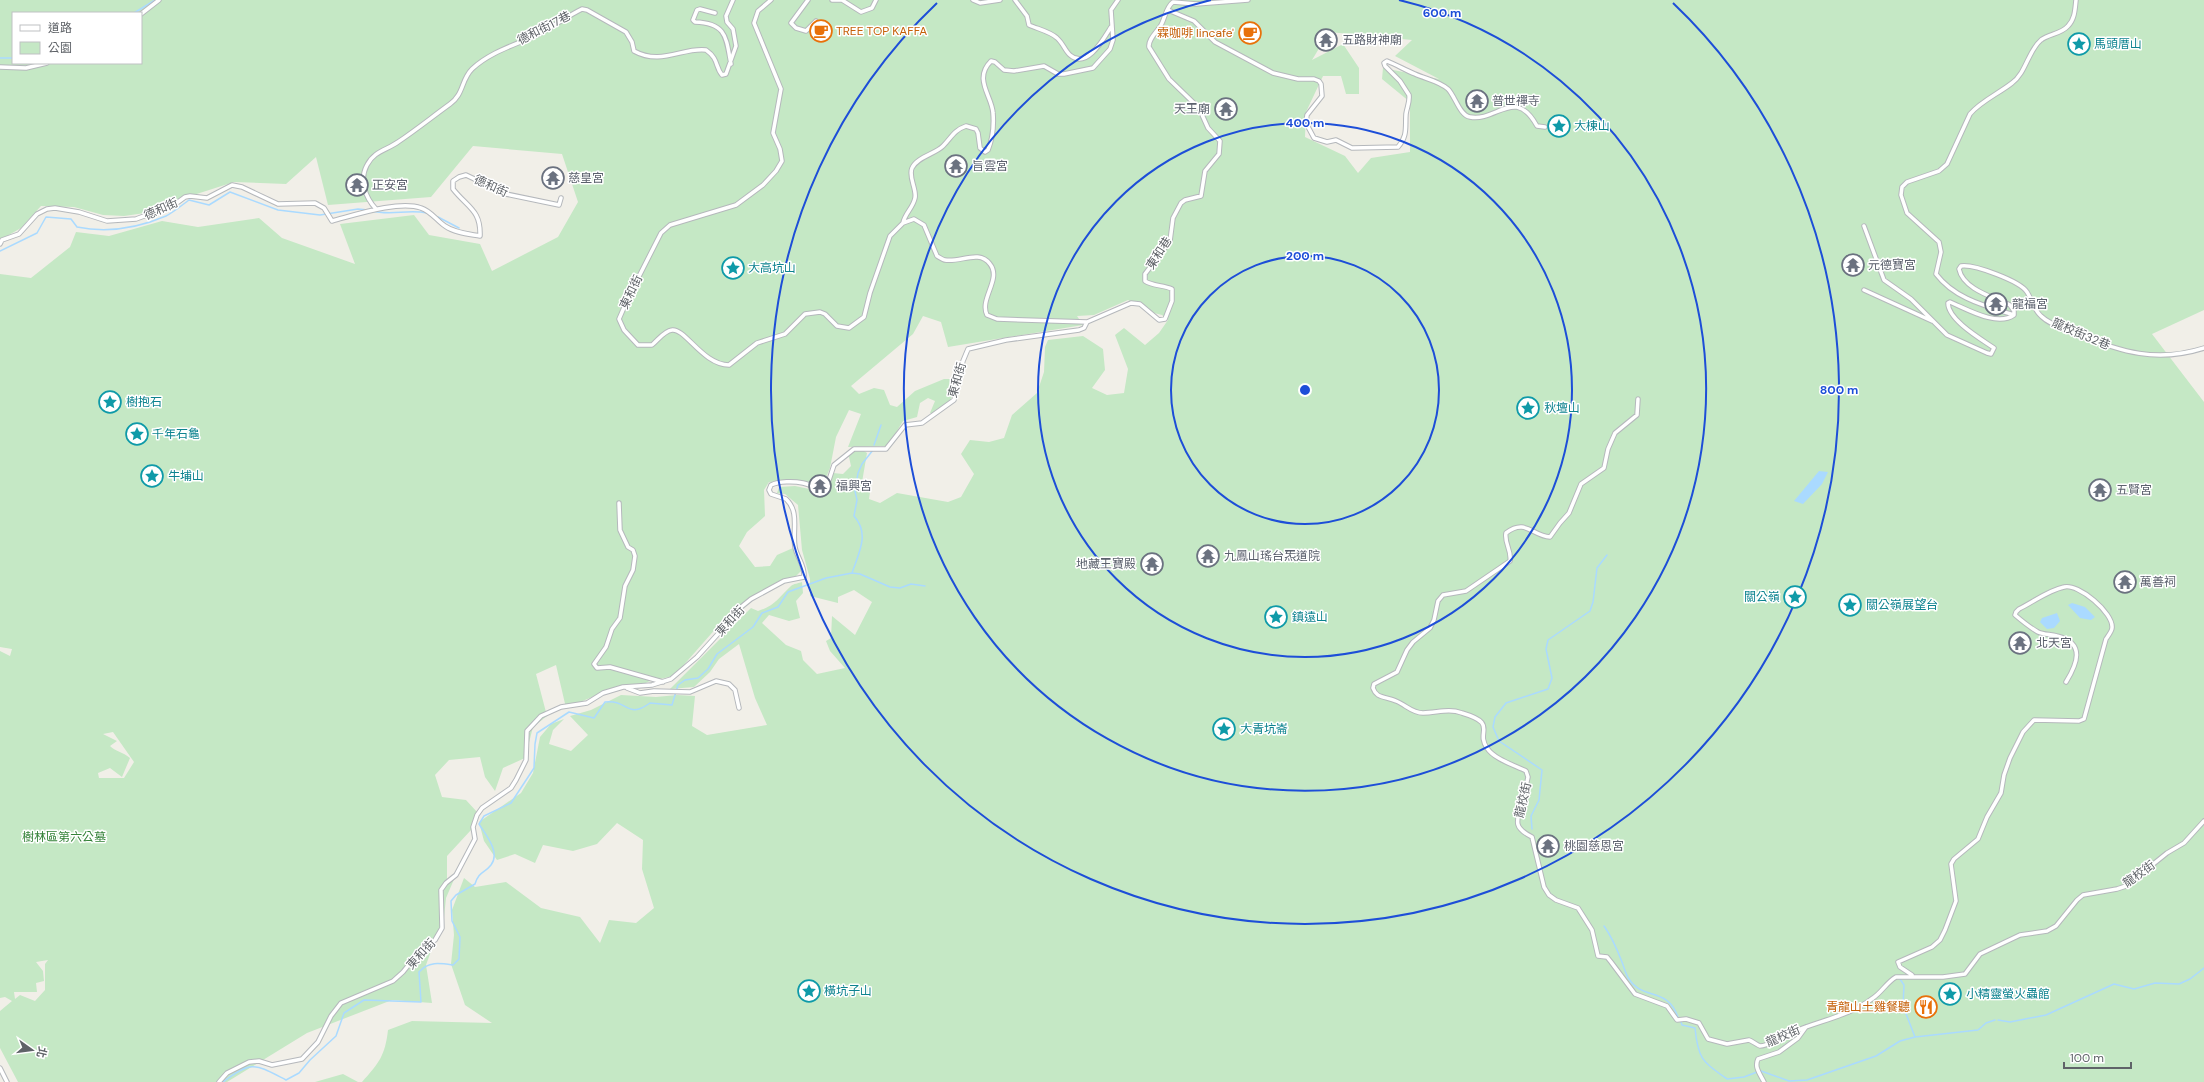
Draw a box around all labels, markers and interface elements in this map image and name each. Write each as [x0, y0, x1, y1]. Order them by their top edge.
text: 600 m [1423, 5, 1461, 21]
street label: 德和街17巷 [514, 8, 574, 48]
legend [12, 12, 142, 64]
cafe icon: TREE TOP KAFFA [808, 18, 834, 44]
text: 道路 [48, 20, 72, 36]
cafe icon: 霖咖啡 lincafe' [1237, 20, 1263, 46]
place label: TREE TOP KAFFA [836, 23, 927, 39]
place label: 霖咖啡 lincafe' [1157, 25, 1234, 41]
temple icon: 五路財神廟 [1313, 27, 1339, 53]
place icon: 馬頭厝山 [2066, 31, 2092, 57]
place label: 五路財神廟 [1342, 32, 1402, 48]
place label: 馬頭厝山 [2094, 36, 2142, 52]
text: 公園 [48, 40, 72, 56]
temple icon: 普世禪寺 [1464, 88, 1490, 114]
place label: 普世禪寺 [1492, 93, 1540, 109]
temple icon: 天王廟 [1213, 96, 1239, 122]
place label: 天王廟 [1174, 101, 1210, 117]
place icon: 大棟山 [1546, 113, 1572, 139]
text: 400 m [1286, 115, 1324, 131]
place label: 大棟山 [1574, 118, 1610, 134]
temple icon: 旨雲宮 [943, 153, 969, 179]
place label: 旨雲宮 [972, 158, 1008, 174]
temple icon: 慈皇宮 [540, 165, 566, 191]
place label: 慈皇宮 [568, 170, 604, 186]
street label: 德和街 [471, 171, 511, 201]
temple icon: 正安宮 [344, 172, 370, 198]
place label: 正安宮 [372, 177, 408, 193]
street label: 德和街 [141, 194, 181, 224]
street label: 東和巷 [1142, 234, 1176, 272]
text: 200 m [1286, 248, 1324, 264]
temple icon: 元德寶宮 [1840, 252, 1866, 278]
place icon: 大高坑山 [720, 255, 746, 281]
place label: 元德寶宮 [1868, 257, 1916, 273]
place label: 大高坑山 [748, 260, 796, 276]
street label: 東和街 [616, 272, 646, 312]
temple icon: 龍福宮 [1983, 291, 2009, 317]
place label: 龍福宮 [2012, 296, 2048, 312]
street label: 龍校街32巷 [2049, 315, 2113, 353]
street label: 東和街 [944, 360, 970, 400]
text: 800 m [1820, 382, 1858, 398]
centre of rings [1298, 383, 1312, 397]
place icon: 樹抱石 [97, 389, 123, 415]
place label: 樹抱石 [126, 394, 162, 410]
place icon: 秋壇山 [1515, 395, 1541, 421]
place label: 秋壇山 [1544, 400, 1580, 416]
place icon: 千年石龜 [124, 421, 150, 447]
place label: 千年石龜 [152, 426, 200, 442]
place icon: 牛埔山 [139, 463, 165, 489]
place label: 牛埔山 [168, 468, 204, 484]
temple icon: 福興宮 [807, 473, 833, 499]
temple icon: 五賢宮 [2087, 477, 2113, 503]
place label: 福興宮 [836, 478, 872, 494]
place label: 五賢宮 [2116, 482, 2152, 498]
temple icon: 九鳳山瑤台炁道院 [1195, 543, 1221, 569]
place label: 九鳳山瑤台炁道院 [1224, 548, 1320, 564]
temple icon: 地藏王寶殿 [1139, 551, 1165, 577]
place label: 地藏王寶殿 [1076, 556, 1136, 572]
temple icon: 萬善祠 [2112, 569, 2138, 595]
place label: 萬善祠 [2140, 574, 2176, 590]
place icon: 關公嶺 [1782, 584, 1808, 610]
place label: 關公嶺 [1744, 589, 1780, 605]
place icon: 關公嶺展望台 [1837, 592, 1863, 618]
place label: 關公嶺展望台 [1866, 597, 1938, 613]
street label: 東和街 [712, 602, 748, 640]
place icon: 鎮遠山 [1263, 604, 1289, 630]
place label: 鎮遠山 [1292, 609, 1328, 625]
temple icon: 北天宮 [2007, 630, 2033, 656]
place label: 北天宮 [2036, 635, 2072, 651]
place icon: 大青坑崙 [1211, 716, 1237, 742]
place label: 大青坑崙 [1240, 721, 1288, 737]
street label: 龍校街 [1511, 781, 1535, 819]
park label: 樹林區第六公墓 [22, 829, 106, 845]
temple icon: 桃園慈恩宮 [1535, 833, 1561, 859]
place label: 桃園慈恩宮 [1564, 838, 1624, 854]
street label: 龍校街 [2120, 857, 2158, 891]
street label: 東和街 [403, 935, 439, 973]
place icon: 橫坑子山 [796, 978, 822, 1004]
place icon: 小精靈螢火蟲館 [1937, 981, 1963, 1007]
place label: 橫坑子山 [824, 983, 872, 999]
place label: 小精靈螢火蟲館 [1966, 986, 2050, 1002]
restaurant icon: 青龍山土雞餐聽 [1913, 994, 1939, 1020]
place label: 青龍山土雞餐聽 [1826, 999, 1910, 1015]
street label: 龍校街 [1763, 1022, 1803, 1050]
north arrow [12, 1030, 52, 1070]
scale bar [2064, 1044, 2131, 1070]
text: 北 [34, 1045, 50, 1059]
text: 100 m [2070, 1050, 2104, 1066]

